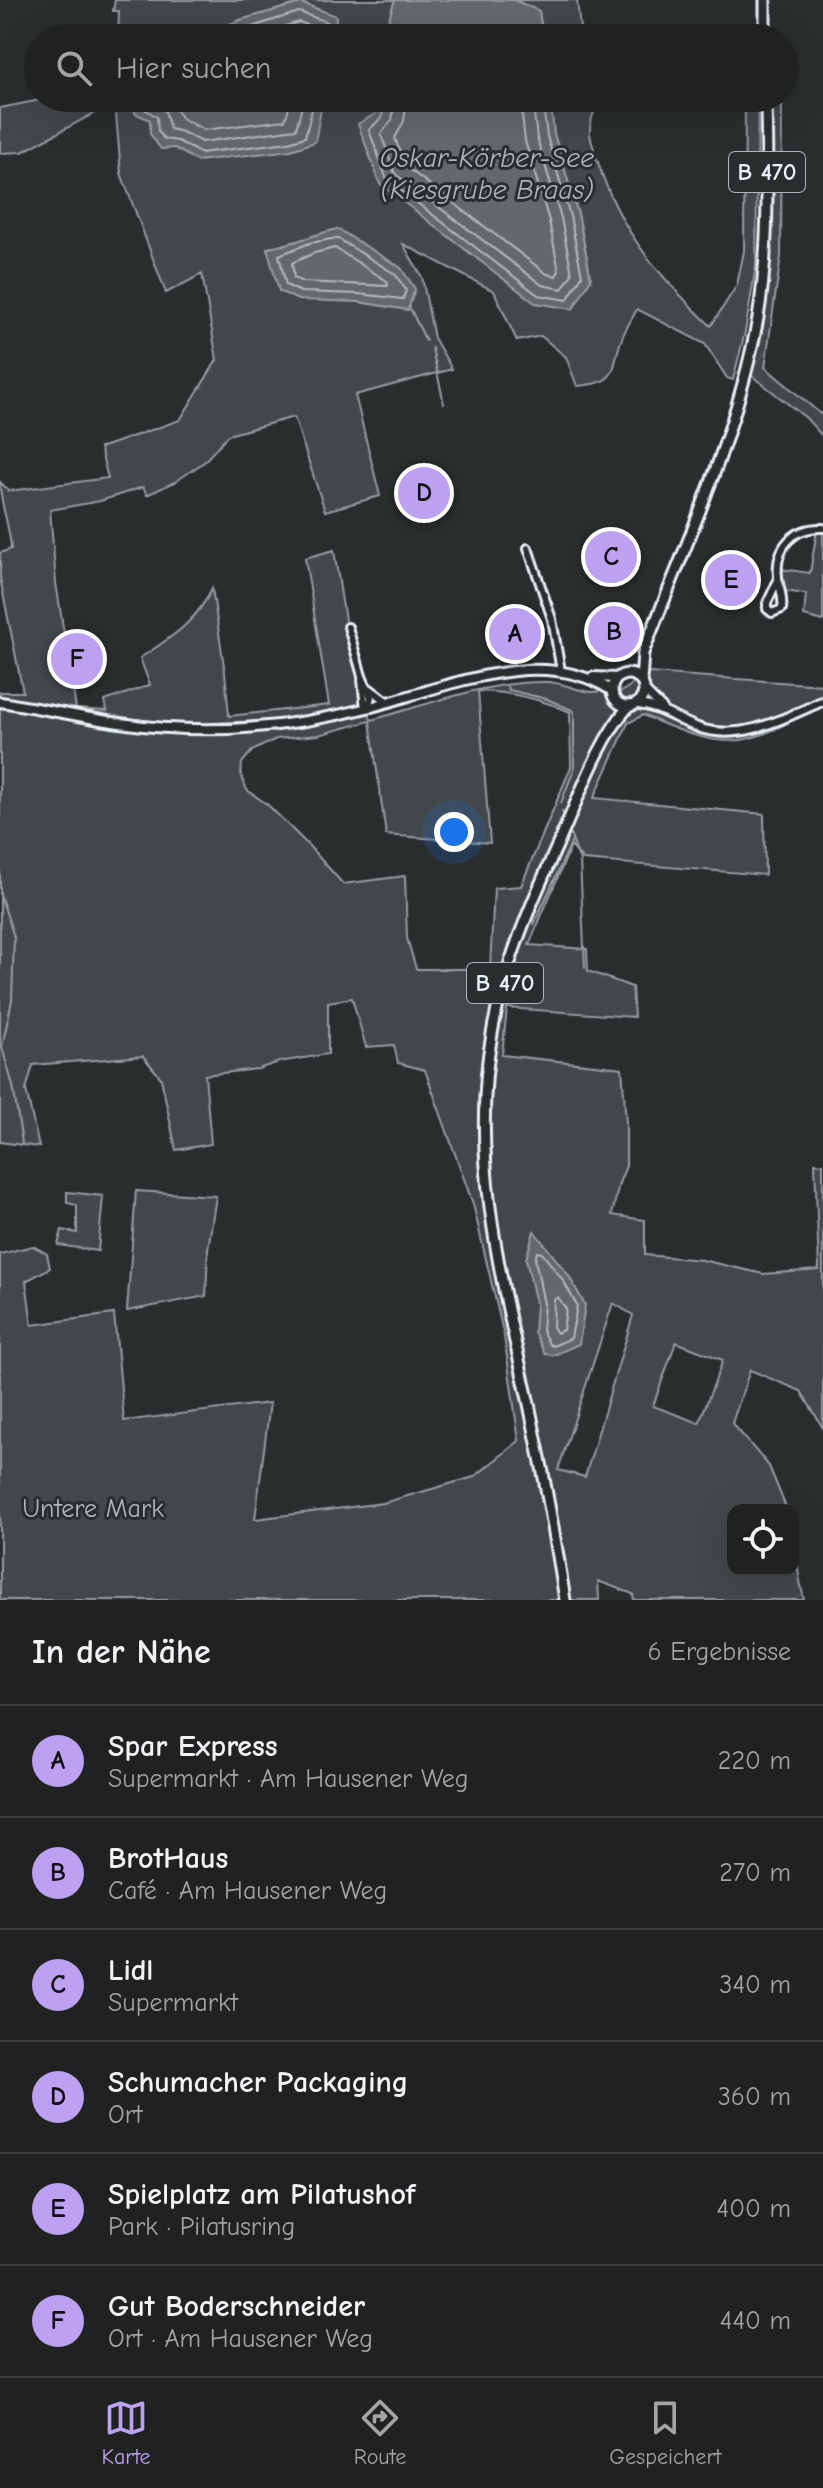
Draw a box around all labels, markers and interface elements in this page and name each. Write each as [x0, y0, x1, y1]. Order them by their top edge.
search box [24, 24, 799, 112]
icon: search [52, 46, 96, 90]
text: Hier suchen [116, 51, 271, 86]
water label: Oskar-Körber-See (Kiesgrube Braas) [380, 142, 594, 206]
road number: B 470 [729, 152, 805, 192]
pin: D [398, 463, 450, 523]
pin: C [585, 527, 637, 587]
pin: E [705, 550, 757, 610]
pin: B [588, 602, 640, 662]
pin: A [489, 604, 541, 664]
pin: F [51, 629, 103, 689]
your location [434, 812, 474, 852]
road number: B 470 [467, 963, 543, 1003]
park label: Untere Mark [22, 1494, 164, 1524]
map controls [727, 1504, 799, 1576]
button: locate [727, 1504, 799, 1576]
text: In der Nähe [32, 1632, 211, 1672]
text: 6 Ergebnisse [647, 1637, 791, 1667]
text: Spar Express [108, 1729, 278, 1764]
text: A [51, 1746, 65, 1776]
text: 220 m [718, 1746, 791, 1776]
text: Supermarkt · Am Hausener Weg [108, 1764, 469, 1794]
text: BrotHaus [108, 1841, 228, 1876]
text: B [50, 1858, 66, 1888]
text: 270 m [719, 1858, 791, 1888]
text: Café · Am Hausener Weg [108, 1876, 387, 1906]
text: Lidl [108, 1953, 153, 1988]
text: C [50, 1970, 66, 2000]
text: 340 m [719, 1970, 791, 2000]
text: Supermarkt [108, 1988, 238, 2018]
text: Schumacher Packaging [108, 2065, 408, 2100]
text: D [50, 2082, 66, 2112]
text: 360 m [718, 2082, 791, 2112]
text: Ort [108, 2100, 142, 2130]
text: Spielplatz am Pilatushof [108, 2177, 415, 2212]
text: E [50, 2194, 66, 2224]
text: 400 m [717, 2194, 791, 2224]
text: Park · Pilatusring [108, 2212, 295, 2242]
text: Gut Boderschneider [108, 2289, 365, 2324]
text: F [50, 2306, 66, 2336]
text: 440 m [720, 2306, 791, 2336]
text: Ort · Am Hausener Weg [108, 2324, 373, 2354]
tab: Karte [102, 2396, 151, 2470]
tab: Route [354, 2396, 406, 2470]
tab: Gespeichert [609, 2396, 721, 2470]

